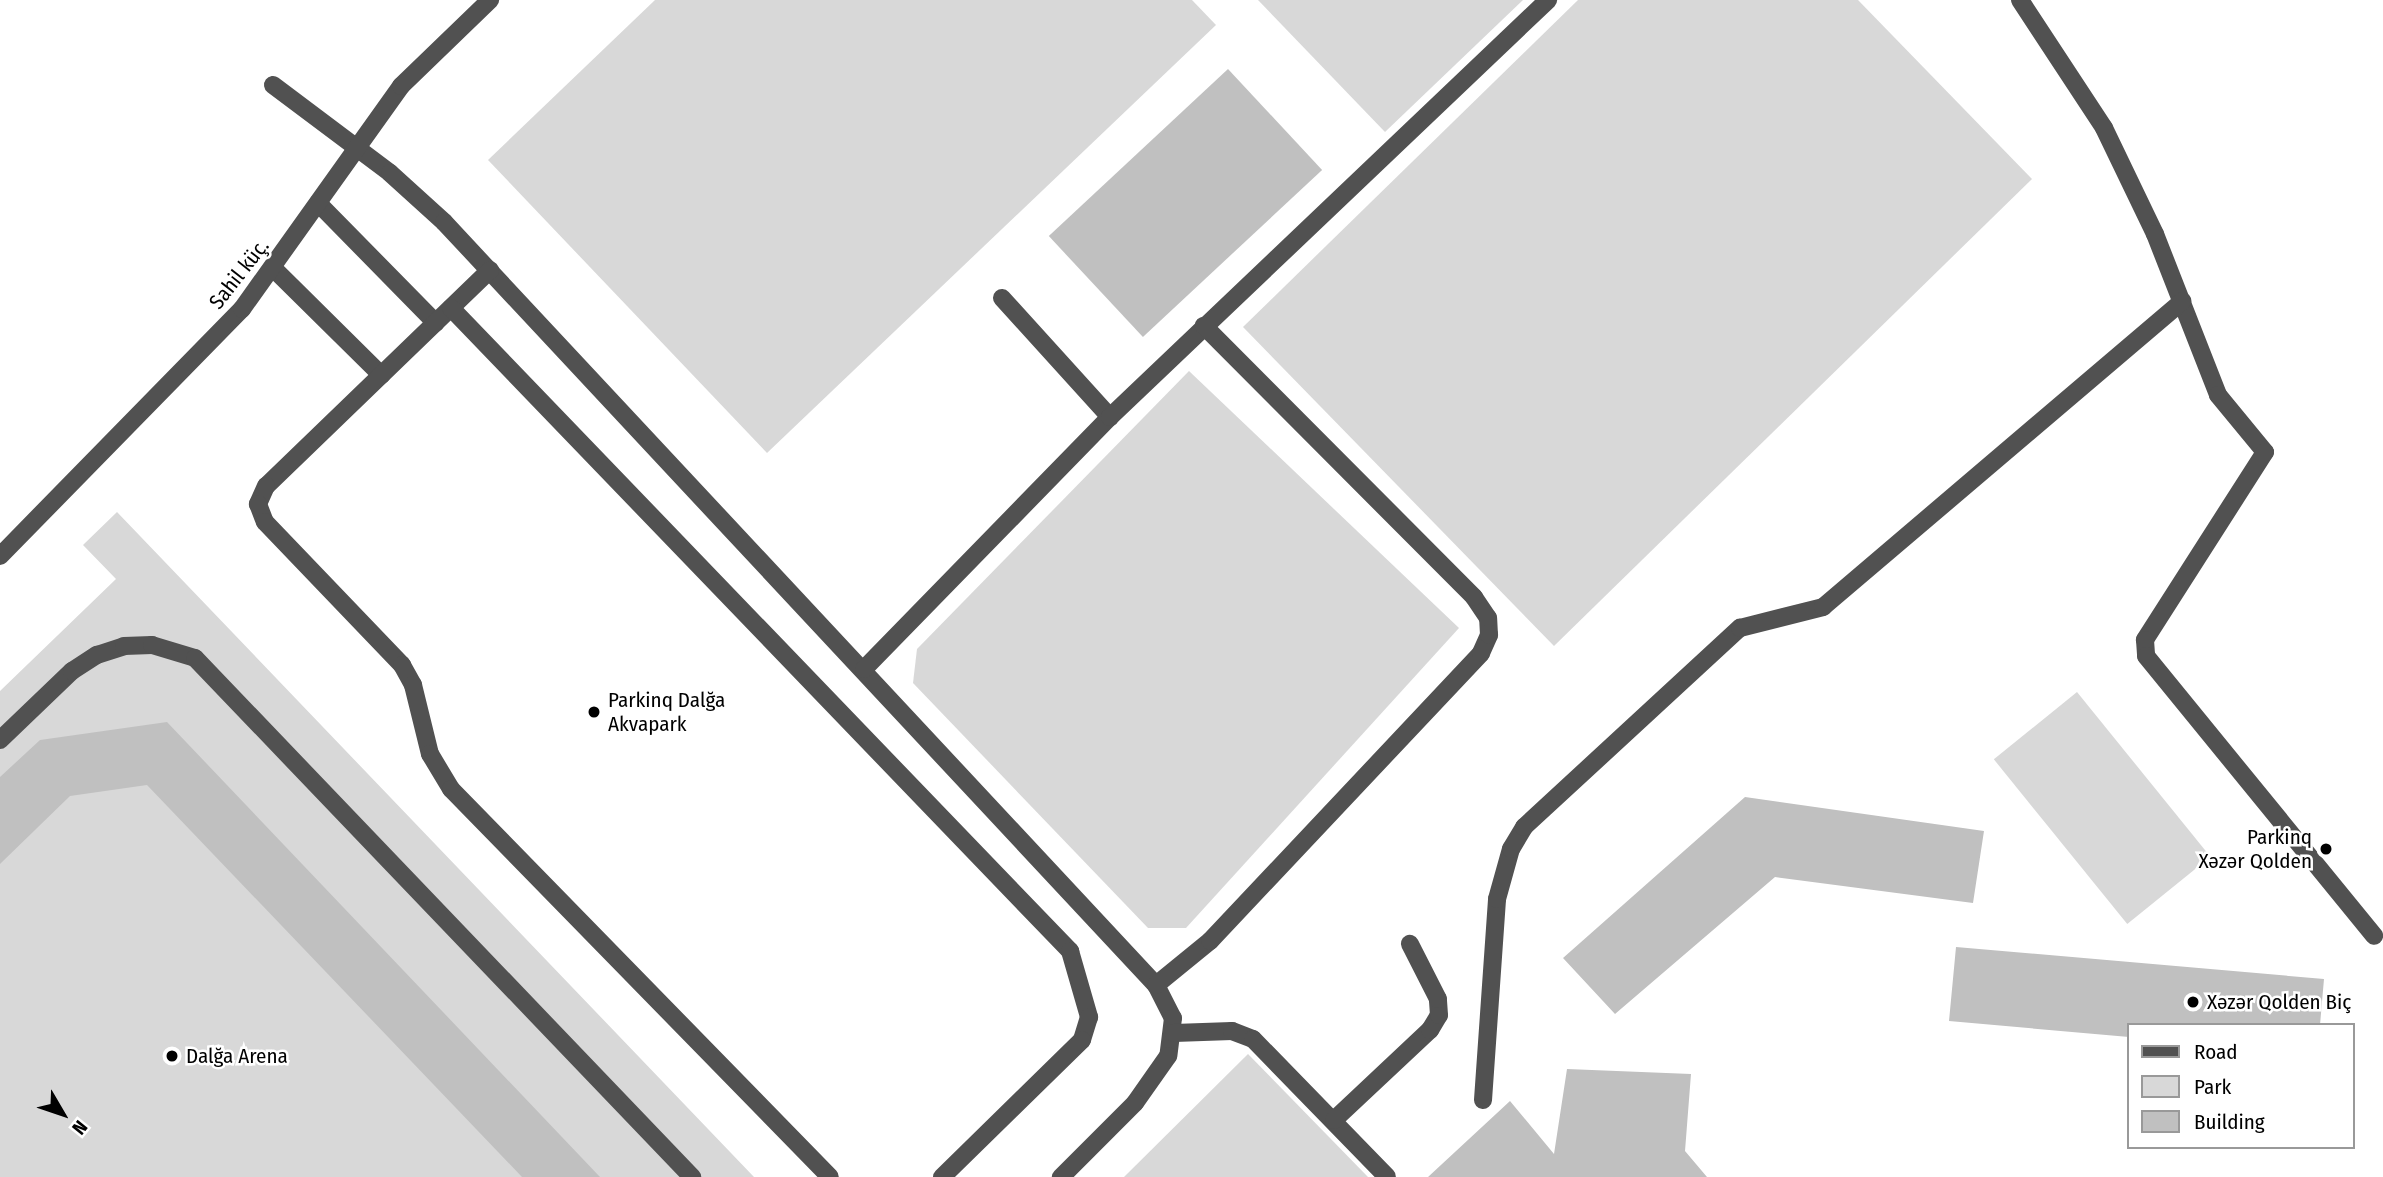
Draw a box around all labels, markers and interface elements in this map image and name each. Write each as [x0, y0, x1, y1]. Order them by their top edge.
street label: Sahil küç. [204, 234, 274, 314]
place label: Parkinq Dalğa Akvapark [608, 687, 725, 737]
marker: Parkinq Dalğa Akvapark [586, 704, 602, 720]
place label: Parkinq Xəzər Qolden [2198, 824, 2312, 874]
marker: Parkinq Xəzər Qolden [2318, 841, 2334, 857]
place label: Xəzər Qolden Biç [2207, 989, 2351, 1015]
marker: Xəzər Qolden Biç [2185, 994, 2201, 1010]
legend [2128, 1023, 2355, 1149]
text: Road [2194, 1039, 2238, 1065]
place label: Dalğa Arena [186, 1043, 288, 1069]
marker: Dalğa Arena [164, 1048, 180, 1064]
text: Park [2194, 1074, 2231, 1100]
north arrow [28, 1079, 98, 1149]
text: Building [2194, 1109, 2265, 1135]
text: N [67, 1116, 92, 1139]

